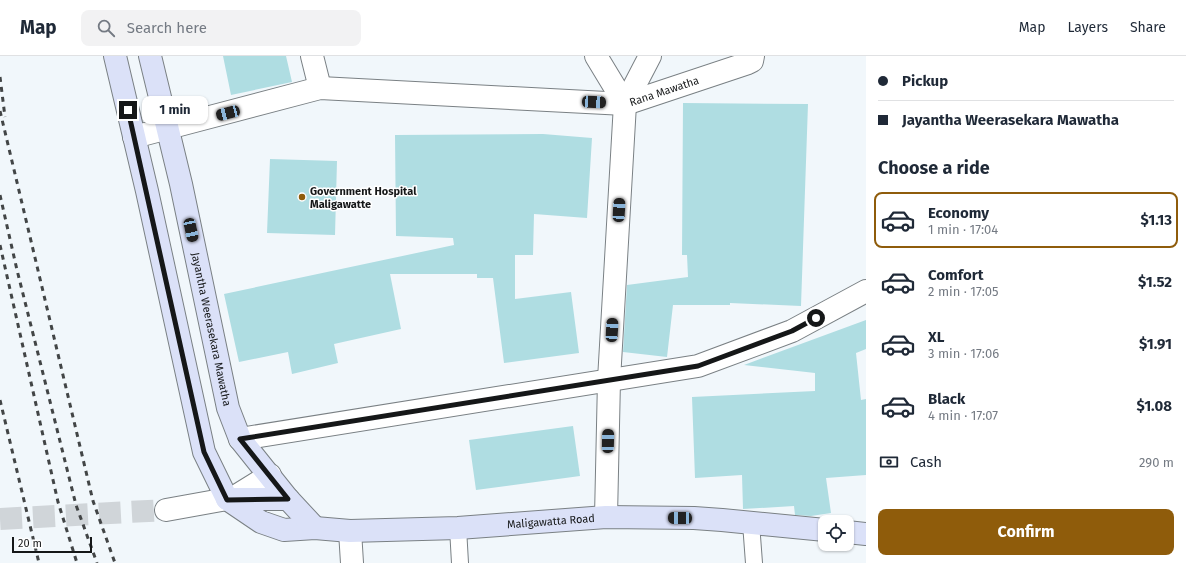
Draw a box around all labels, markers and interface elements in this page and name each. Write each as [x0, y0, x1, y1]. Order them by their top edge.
search box [81, 10, 361, 46]
text: Map [20, 16, 57, 39]
icon: search [95, 17, 117, 39]
text: Search here [127, 19, 207, 37]
text: Map [1019, 19, 1045, 36]
text: Layers [1067, 19, 1108, 36]
text: Share [1130, 19, 1166, 36]
text: Pickup [902, 72, 948, 90]
street label: Rana Mawatha [628, 73, 701, 109]
car [582, 95, 606, 109]
callout: 1 min [142, 96, 208, 124]
route end [119, 101, 137, 119]
text: 1 min [159, 102, 191, 117]
car [215, 104, 241, 122]
text: Jayantha Weerasekara Mawatha [902, 111, 1119, 129]
text: Choose a ride [878, 157, 990, 179]
place label: Government Hospital Maligawatte [310, 185, 417, 211]
marker: Government Hospital Maligawatte [297, 192, 307, 202]
car [612, 198, 626, 222]
icon: car [880, 202, 916, 238]
text: Economy [928, 204, 989, 222]
text: $1.13 [1140, 211, 1172, 229]
car [183, 217, 199, 243]
text: 1 min · 17:04 [928, 222, 998, 237]
street label: Jayantha Weerasekara Mawatha [189, 251, 234, 407]
icon: car [880, 264, 916, 300]
text: Comfort [928, 266, 984, 284]
text: $1.52 [1138, 273, 1172, 291]
text: 2 min · 17:05 [928, 284, 999, 299]
route start [807, 309, 825, 327]
car [605, 318, 619, 342]
icon: car [880, 326, 916, 362]
text: XL [928, 328, 944, 346]
text: $1.91 [1139, 335, 1172, 353]
text: 3 min · 17:06 [928, 346, 999, 361]
icon: car [880, 388, 916, 424]
text: Black [928, 390, 965, 408]
text: $1.08 [1136, 397, 1172, 415]
text: 4 min · 17:07 [928, 408, 998, 423]
car [602, 429, 614, 453]
icon: cash [878, 451, 900, 473]
text: Cash [910, 453, 942, 471]
text: 290 m [1139, 455, 1174, 470]
button: Confirm [878, 509, 1174, 555]
street label: Maligawatta Road [506, 511, 595, 531]
car [668, 512, 692, 524]
map controls [818, 515, 854, 551]
button: locate [818, 515, 854, 551]
scale bar [12, 535, 92, 554]
text: 20 m [18, 537, 42, 550]

